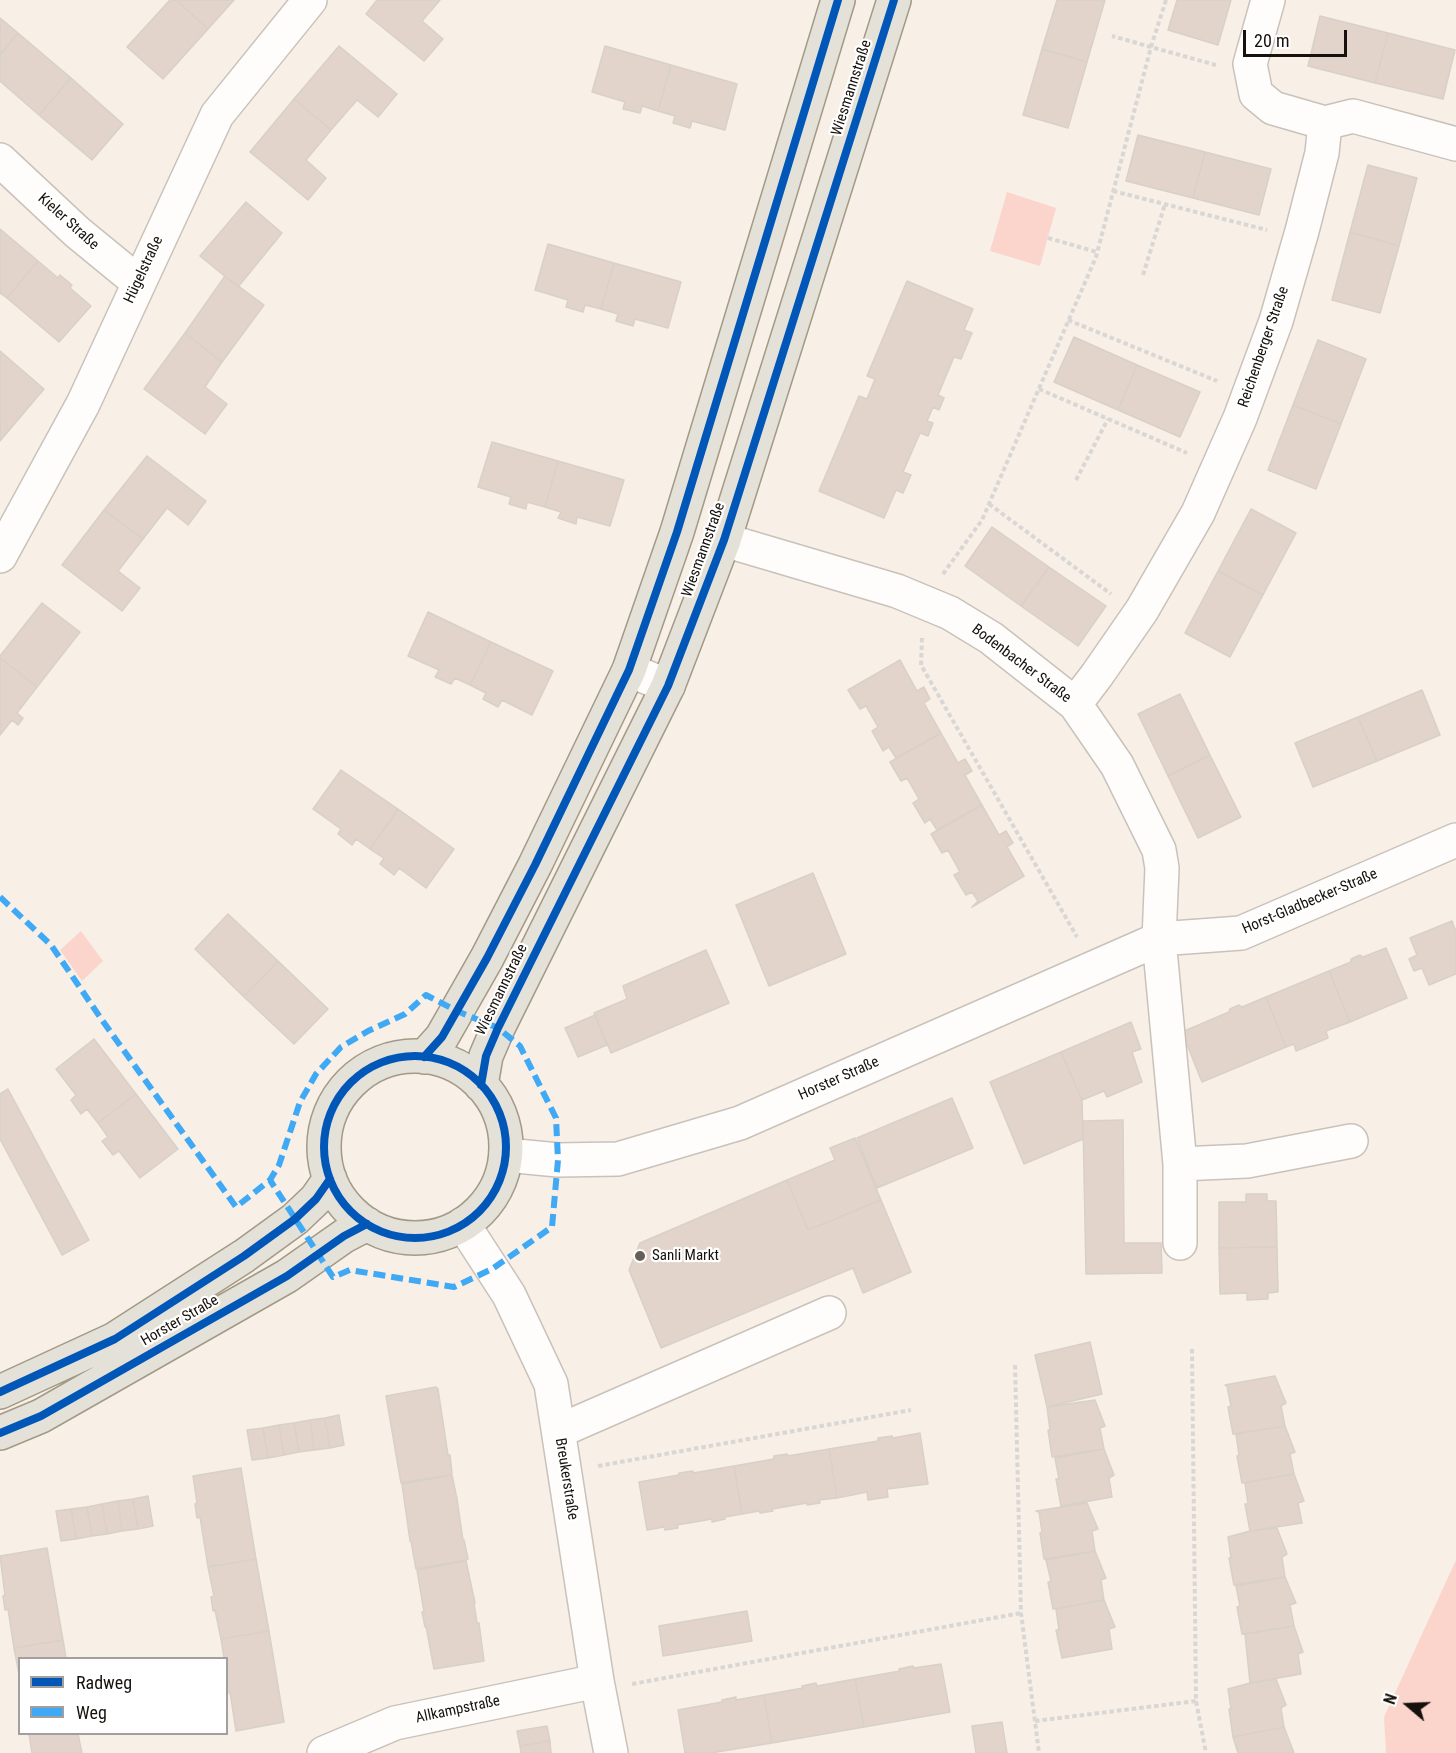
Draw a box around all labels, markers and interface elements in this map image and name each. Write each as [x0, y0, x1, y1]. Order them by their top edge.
scale bar [1246, 18, 1350, 56]
text: 20 m [1254, 30, 1289, 51]
street label: Wiesmannstraße [828, 38, 876, 138]
street label: Kieler Straße [34, 190, 102, 254]
street label: Hügelstraße [121, 234, 167, 306]
street label: Reichenberger Straße [1235, 284, 1293, 410]
street label: Wiesmannstraße [679, 500, 729, 600]
street label: Bodenbacher Straße [968, 621, 1074, 707]
street label: Horst-Gladbecker-Straße [1240, 865, 1380, 939]
street label: Wiesmannstraße [472, 941, 532, 1039]
street label: Horster Straße [796, 1053, 882, 1105]
place label: Sanli Markt [652, 1247, 719, 1265]
marker: Sanli Markt [633, 1249, 647, 1263]
street label: Horster Straße [138, 1292, 222, 1350]
street label: Breukerstraße [551, 1437, 581, 1521]
legend [18, 1657, 228, 1735]
text: Radweg [76, 1672, 132, 1693]
north arrow [1378, 1675, 1438, 1735]
text: N [1380, 1691, 1401, 1707]
street label: Allkampstraße [414, 1692, 502, 1728]
text: Weg [76, 1702, 107, 1723]

